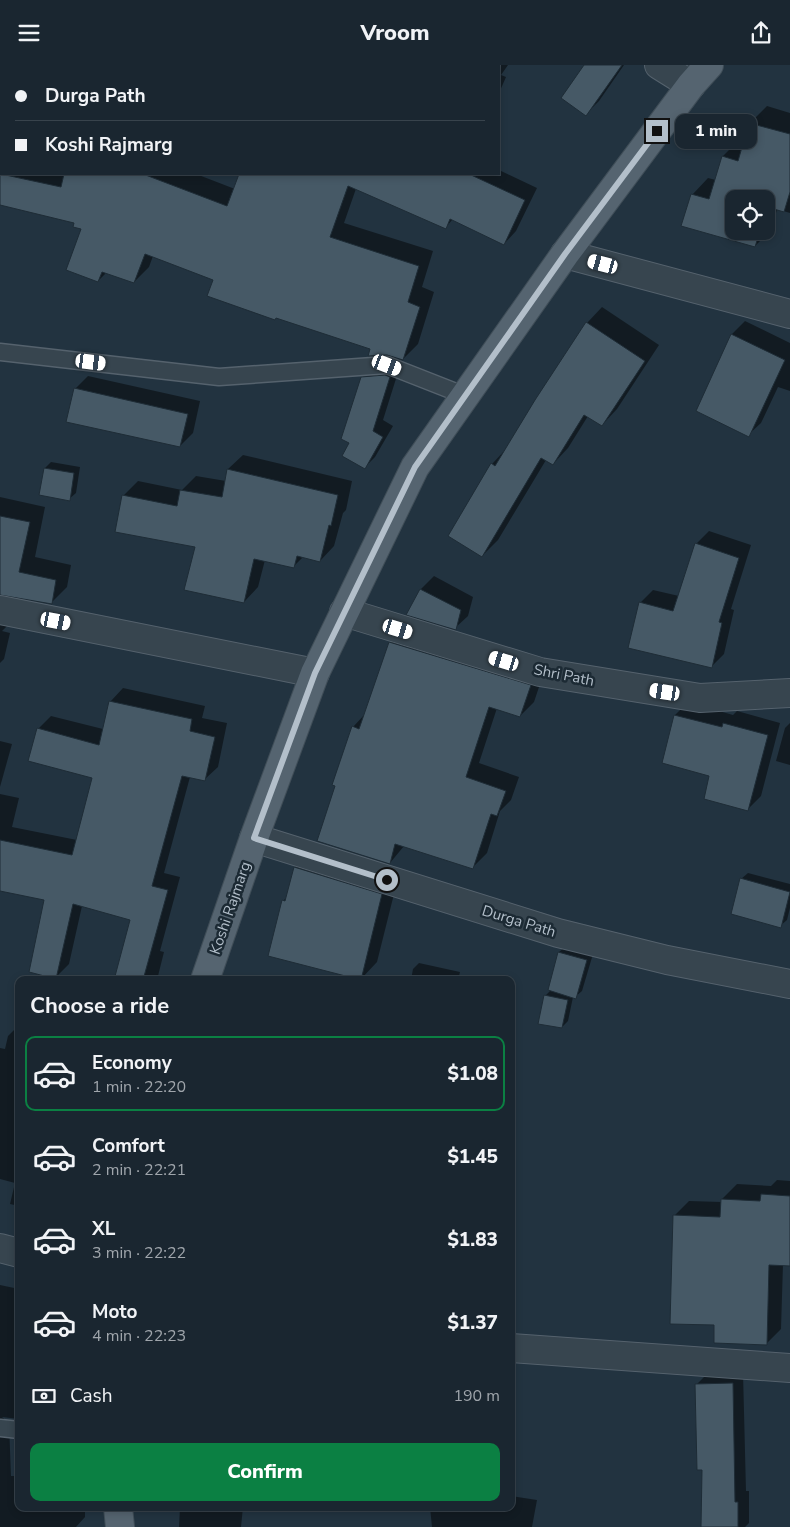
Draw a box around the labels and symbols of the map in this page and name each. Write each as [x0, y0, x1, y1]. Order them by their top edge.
callout: 1 min [674, 113, 757, 149]
route end [646, 120, 668, 142]
car [586, 253, 619, 275]
car [75, 353, 106, 371]
car [370, 353, 403, 377]
car [39, 611, 72, 631]
car [381, 617, 414, 641]
car [487, 649, 520, 673]
street label: Shri Path [532, 659, 596, 691]
car [649, 682, 680, 702]
street label: Koshi Rajmarg [205, 859, 255, 957]
route start [376, 869, 398, 891]
street label: Durga Path [480, 900, 558, 942]

